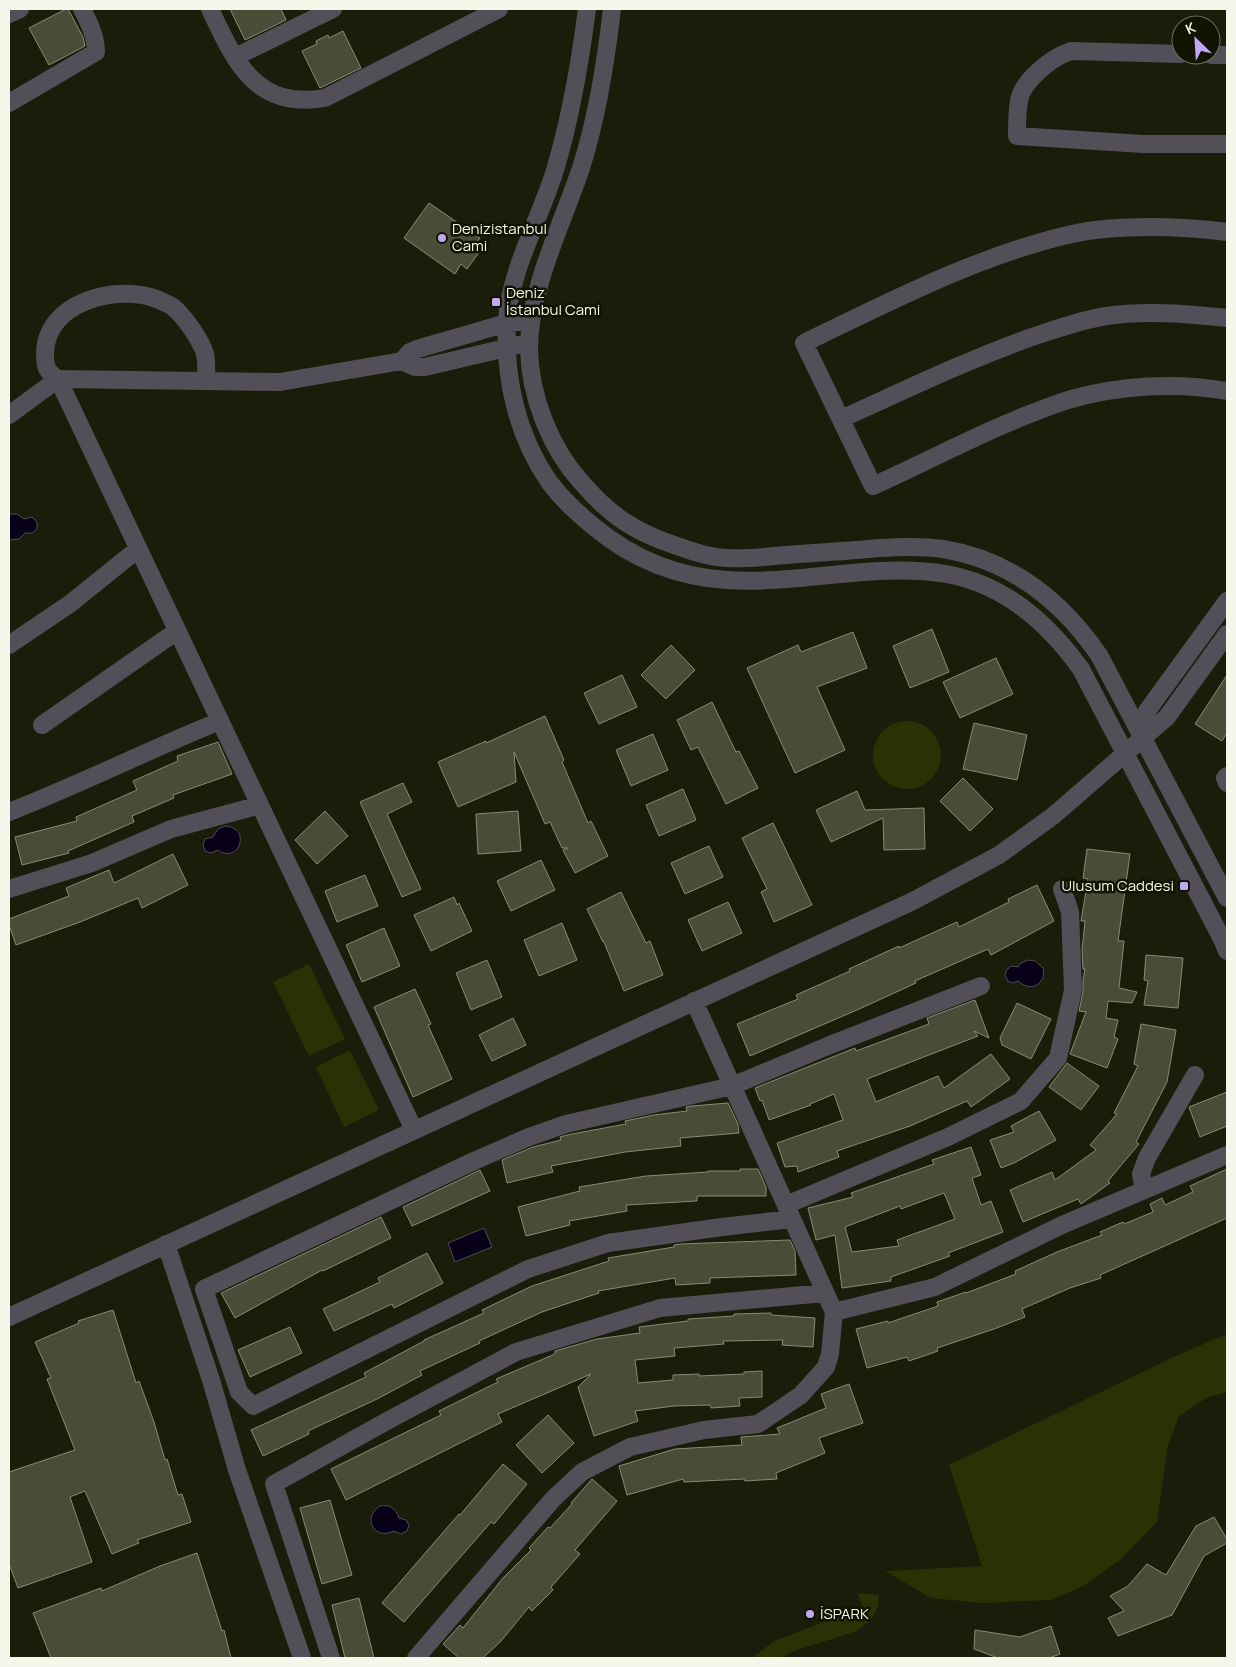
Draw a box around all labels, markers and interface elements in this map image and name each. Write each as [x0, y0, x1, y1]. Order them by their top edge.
north arrow [1171, 15, 1221, 65]
text: K [1182, 17, 1199, 38]
place label: Denizistanbul Cami [452, 218, 547, 256]
marker: Denizistanbul Cami [436, 232, 448, 244]
place label: Deniz İstanbul Cami [506, 282, 600, 320]
marker: Deniz İstanbul Cami [490, 296, 502, 308]
place label: Ulusum Caddesi [1062, 875, 1174, 896]
marker: Ulusum Caddesi [1178, 880, 1190, 892]
place label: İSPARK [820, 1603, 869, 1624]
marker: İSPARK [804, 1608, 816, 1620]

